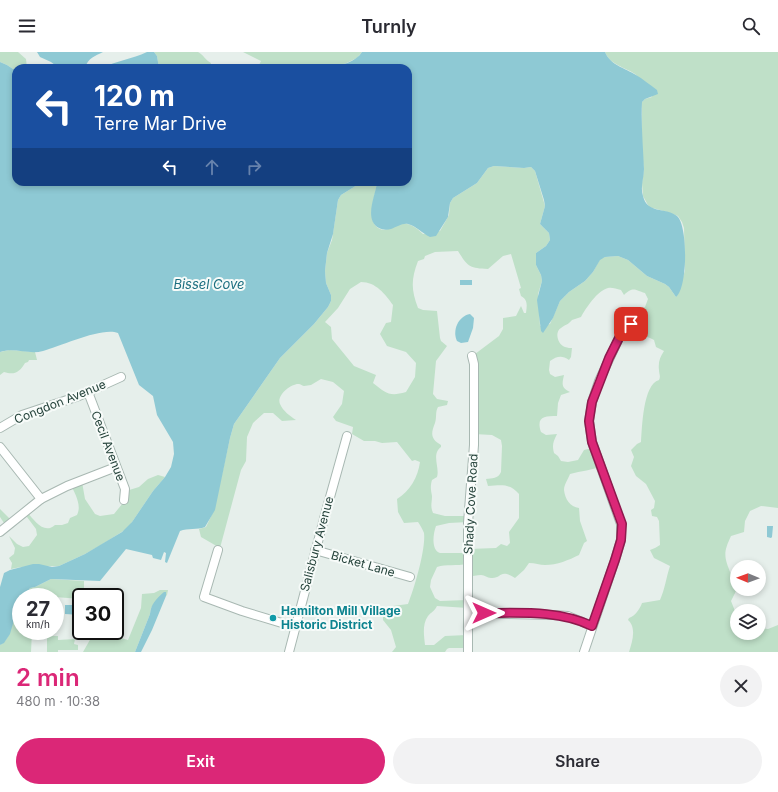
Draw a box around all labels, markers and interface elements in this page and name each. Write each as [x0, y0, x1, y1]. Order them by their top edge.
icon: menu [16, 15, 38, 37]
icon: search [740, 15, 762, 37]
text: Turnly [361, 16, 417, 37]
text: 120 m [94, 79, 175, 113]
icon: left [28, 80, 80, 132]
text: Terre Mar Drive [94, 113, 227, 134]
icon: left [159, 156, 181, 178]
icon: ahead [201, 156, 223, 178]
icon: right [243, 156, 265, 178]
water label: Bissel Cove [173, 276, 245, 292]
pin [614, 307, 648, 341]
icon: arrive [620, 313, 642, 335]
street label: Congdon Avenue [12, 376, 108, 427]
street label: Cecil Avenue [88, 409, 129, 483]
street label: Shady Cove Road [460, 453, 481, 555]
street label: Salisbury Avenue [297, 495, 336, 593]
street label: Bicket Lane [329, 547, 397, 580]
north arrow [730, 560, 766, 596]
map controls [730, 560, 766, 640]
speed limit sign: 30 [72, 588, 124, 640]
position arrow [463, 592, 505, 634]
text: 27 [26, 597, 50, 621]
place label: Hamilton Mill Village Historic District [281, 603, 401, 632]
button: layers [730, 604, 766, 640]
marker: Hamilton Mill Village Historic District [268, 613, 278, 623]
text: km/h [26, 618, 50, 630]
text: 2 min [16, 663, 80, 692]
button: close [720, 665, 762, 707]
text: 480 m · 10:38 [16, 693, 100, 709]
button: Exit [16, 738, 385, 784]
button: Share [393, 738, 762, 784]

